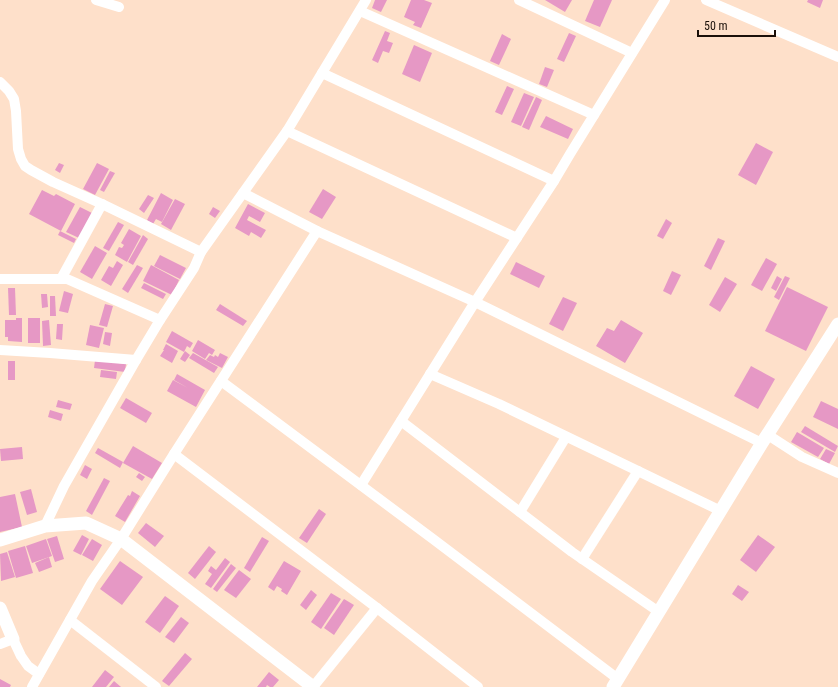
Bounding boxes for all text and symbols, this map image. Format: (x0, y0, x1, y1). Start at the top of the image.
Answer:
scale bar (698, 12, 775, 38)
text: 50 m (704, 19, 728, 33)

